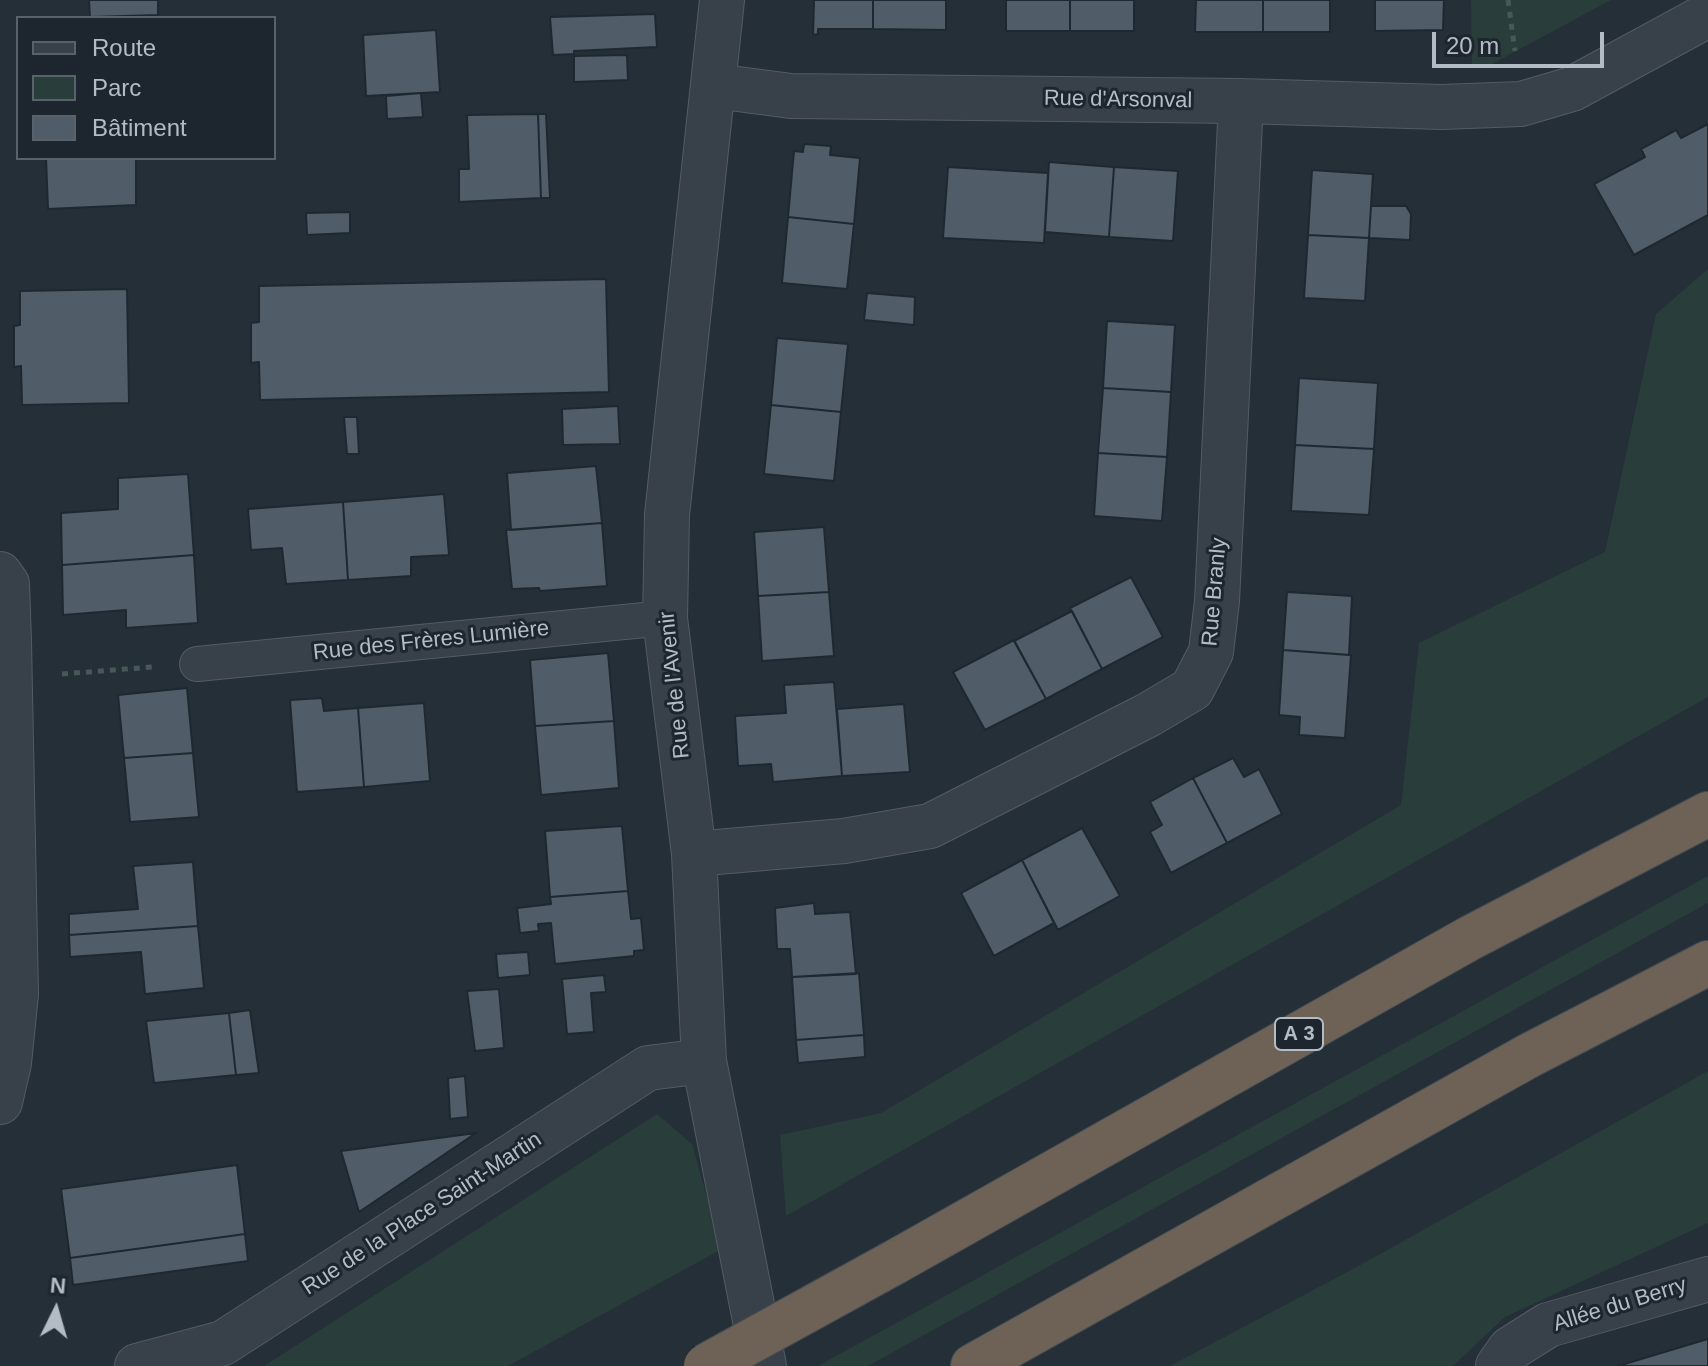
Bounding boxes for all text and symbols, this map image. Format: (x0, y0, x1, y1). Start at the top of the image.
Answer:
legend (16, 16, 276, 160)
scale bar (1436, 16, 1608, 66)
text: 20 m (1446, 32, 1499, 59)
text: Route (92, 34, 156, 61)
text: Parc (92, 74, 141, 101)
street label: Rue d'Arsonval (1044, 86, 1192, 114)
text: Bâtiment (92, 114, 187, 141)
street label: Rue Branly (1197, 537, 1233, 647)
street label: Rue de l'Avenir (654, 610, 696, 760)
street label: Rue des Frères Lumière (312, 615, 550, 667)
road number: A 3 (1275, 1018, 1323, 1050)
street label: Rue de la Place Saint-Martin (297, 1127, 547, 1301)
north arrow (16, 1270, 96, 1350)
text: N (49, 1272, 67, 1299)
street label: Allée du Berry (1550, 1272, 1690, 1338)

